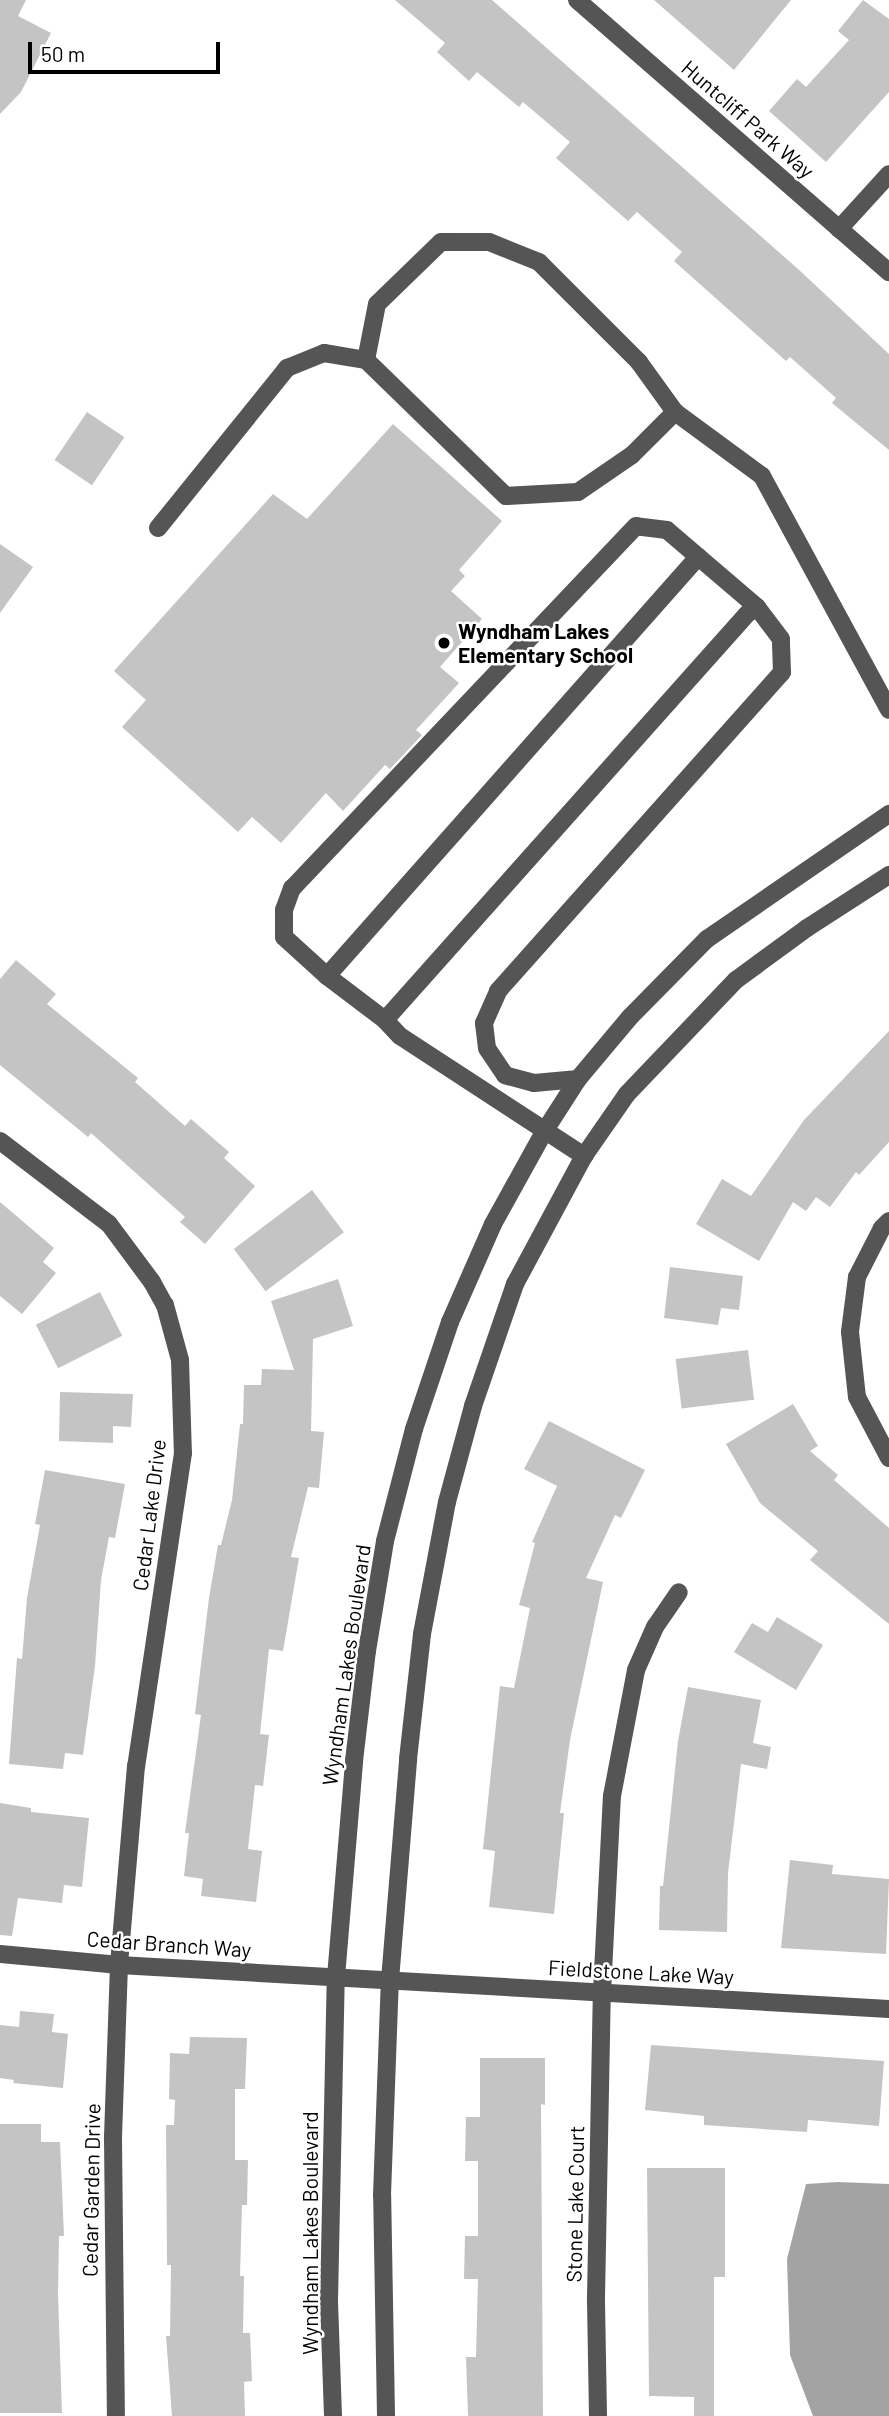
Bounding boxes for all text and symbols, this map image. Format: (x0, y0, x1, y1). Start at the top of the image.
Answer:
scale bar (32, 28, 224, 72)
text: 50 m (41, 41, 85, 66)
street label: Huntcliff Park Way (677, 55, 819, 183)
place label: Wyndham Lakes Elementary School (458, 618, 633, 668)
marker: Wyndham Lakes Elementary School (436, 635, 452, 651)
street label: Cedar Lake Drive (127, 1438, 171, 1592)
street label: Wyndham Lakes Boulevard (317, 1543, 375, 1787)
street label: Cedar Branch Way (86, 1926, 252, 1962)
street label: Fieldstone Lake Way (547, 1955, 735, 1989)
street label: Cedar Garden Drive (77, 2103, 105, 2277)
street label: Wyndham Lakes Boulevard (297, 2111, 323, 2355)
street label: Stone Lake Court (561, 2125, 589, 2283)

